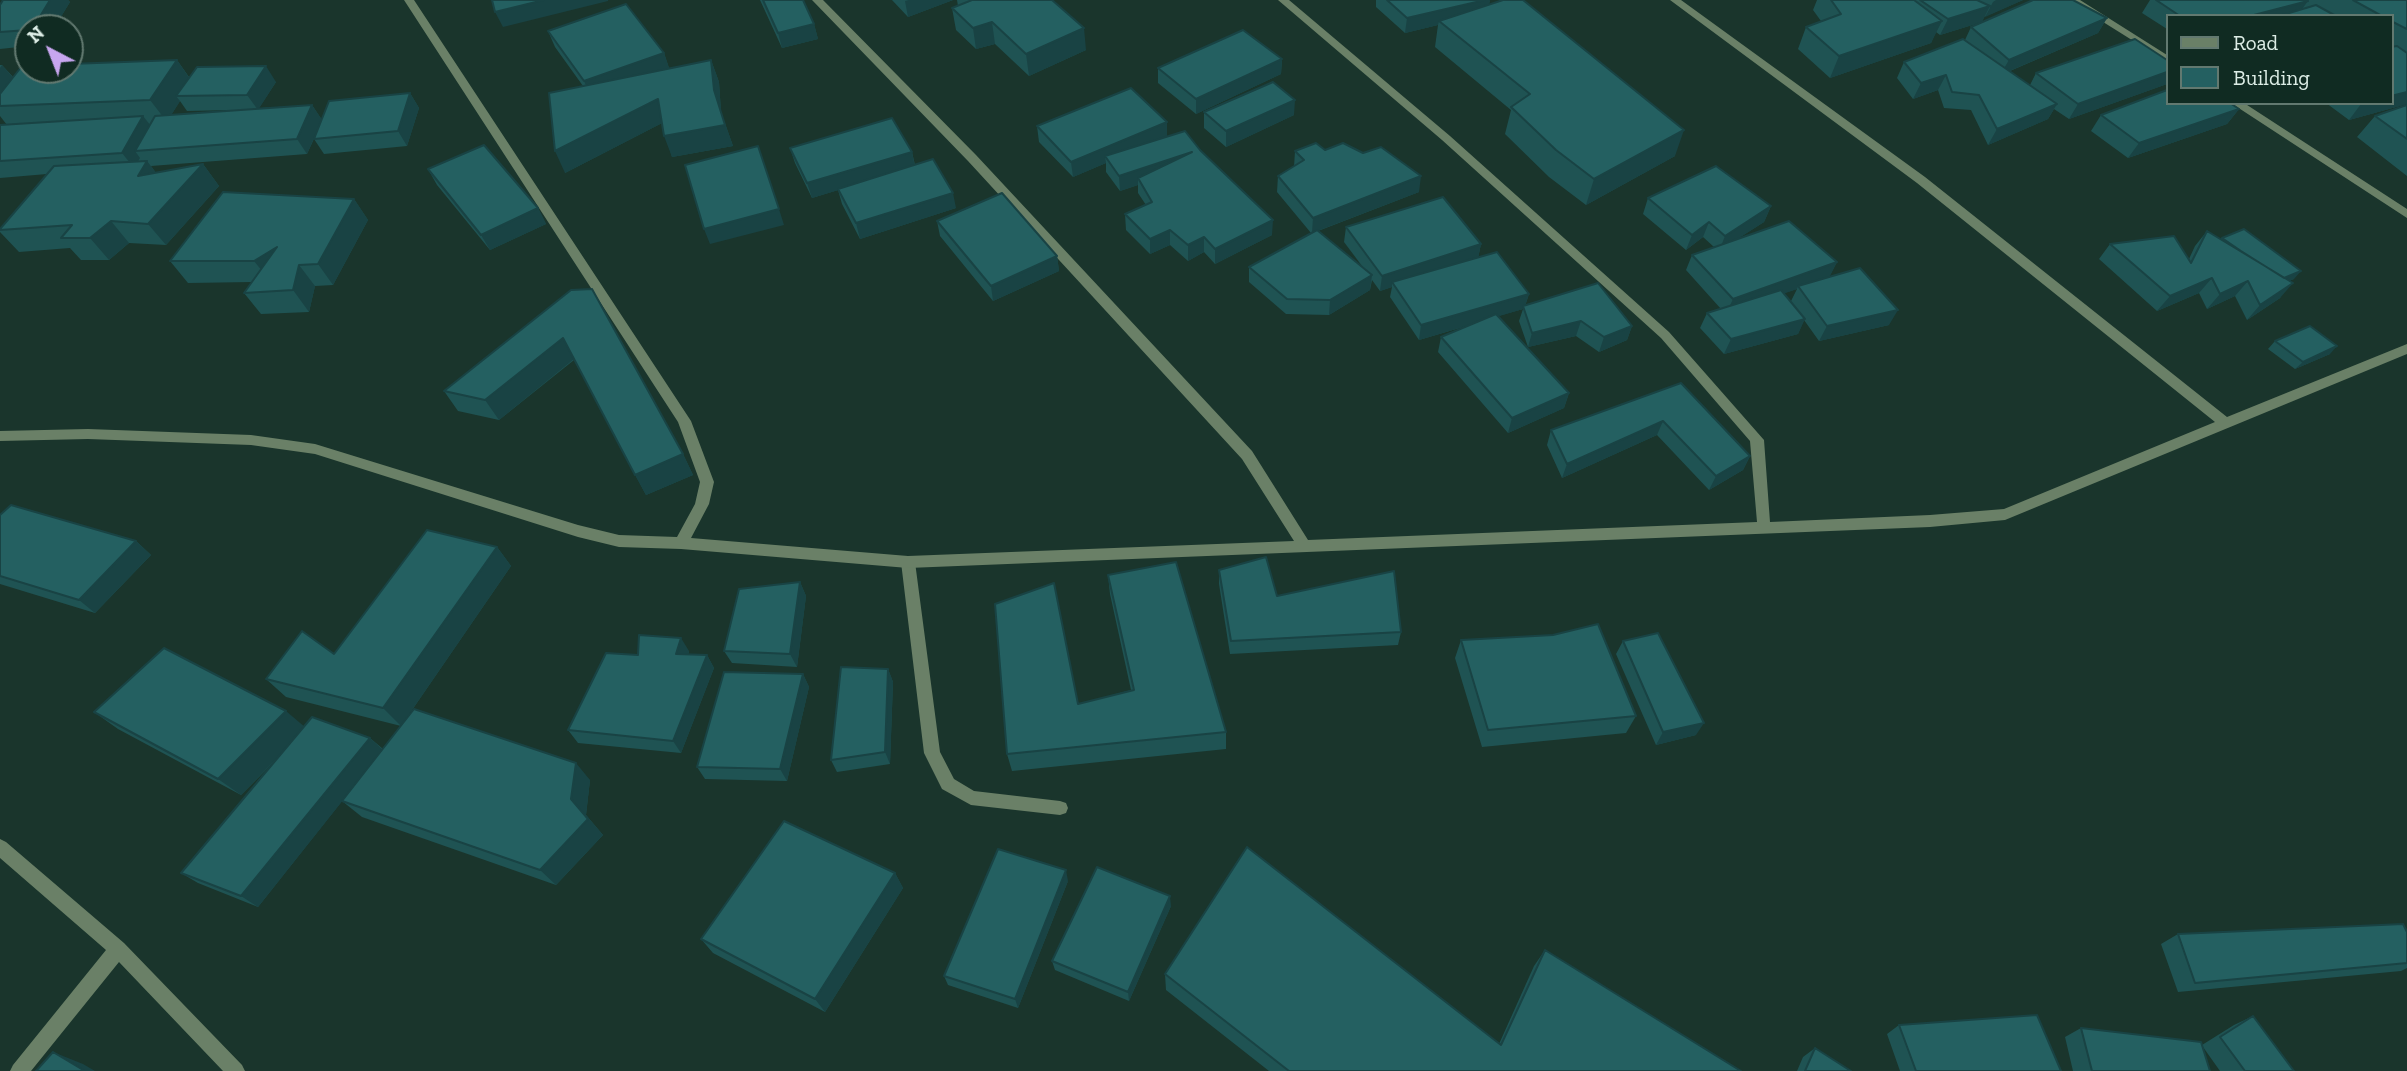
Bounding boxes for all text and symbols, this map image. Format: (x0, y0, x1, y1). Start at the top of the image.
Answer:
north arrow (14, 14, 84, 84)
legend (2166, 14, 2393, 105)
text: N (23, 21, 49, 48)
text: Road (2233, 30, 2278, 55)
text: Building (2233, 65, 2310, 90)

